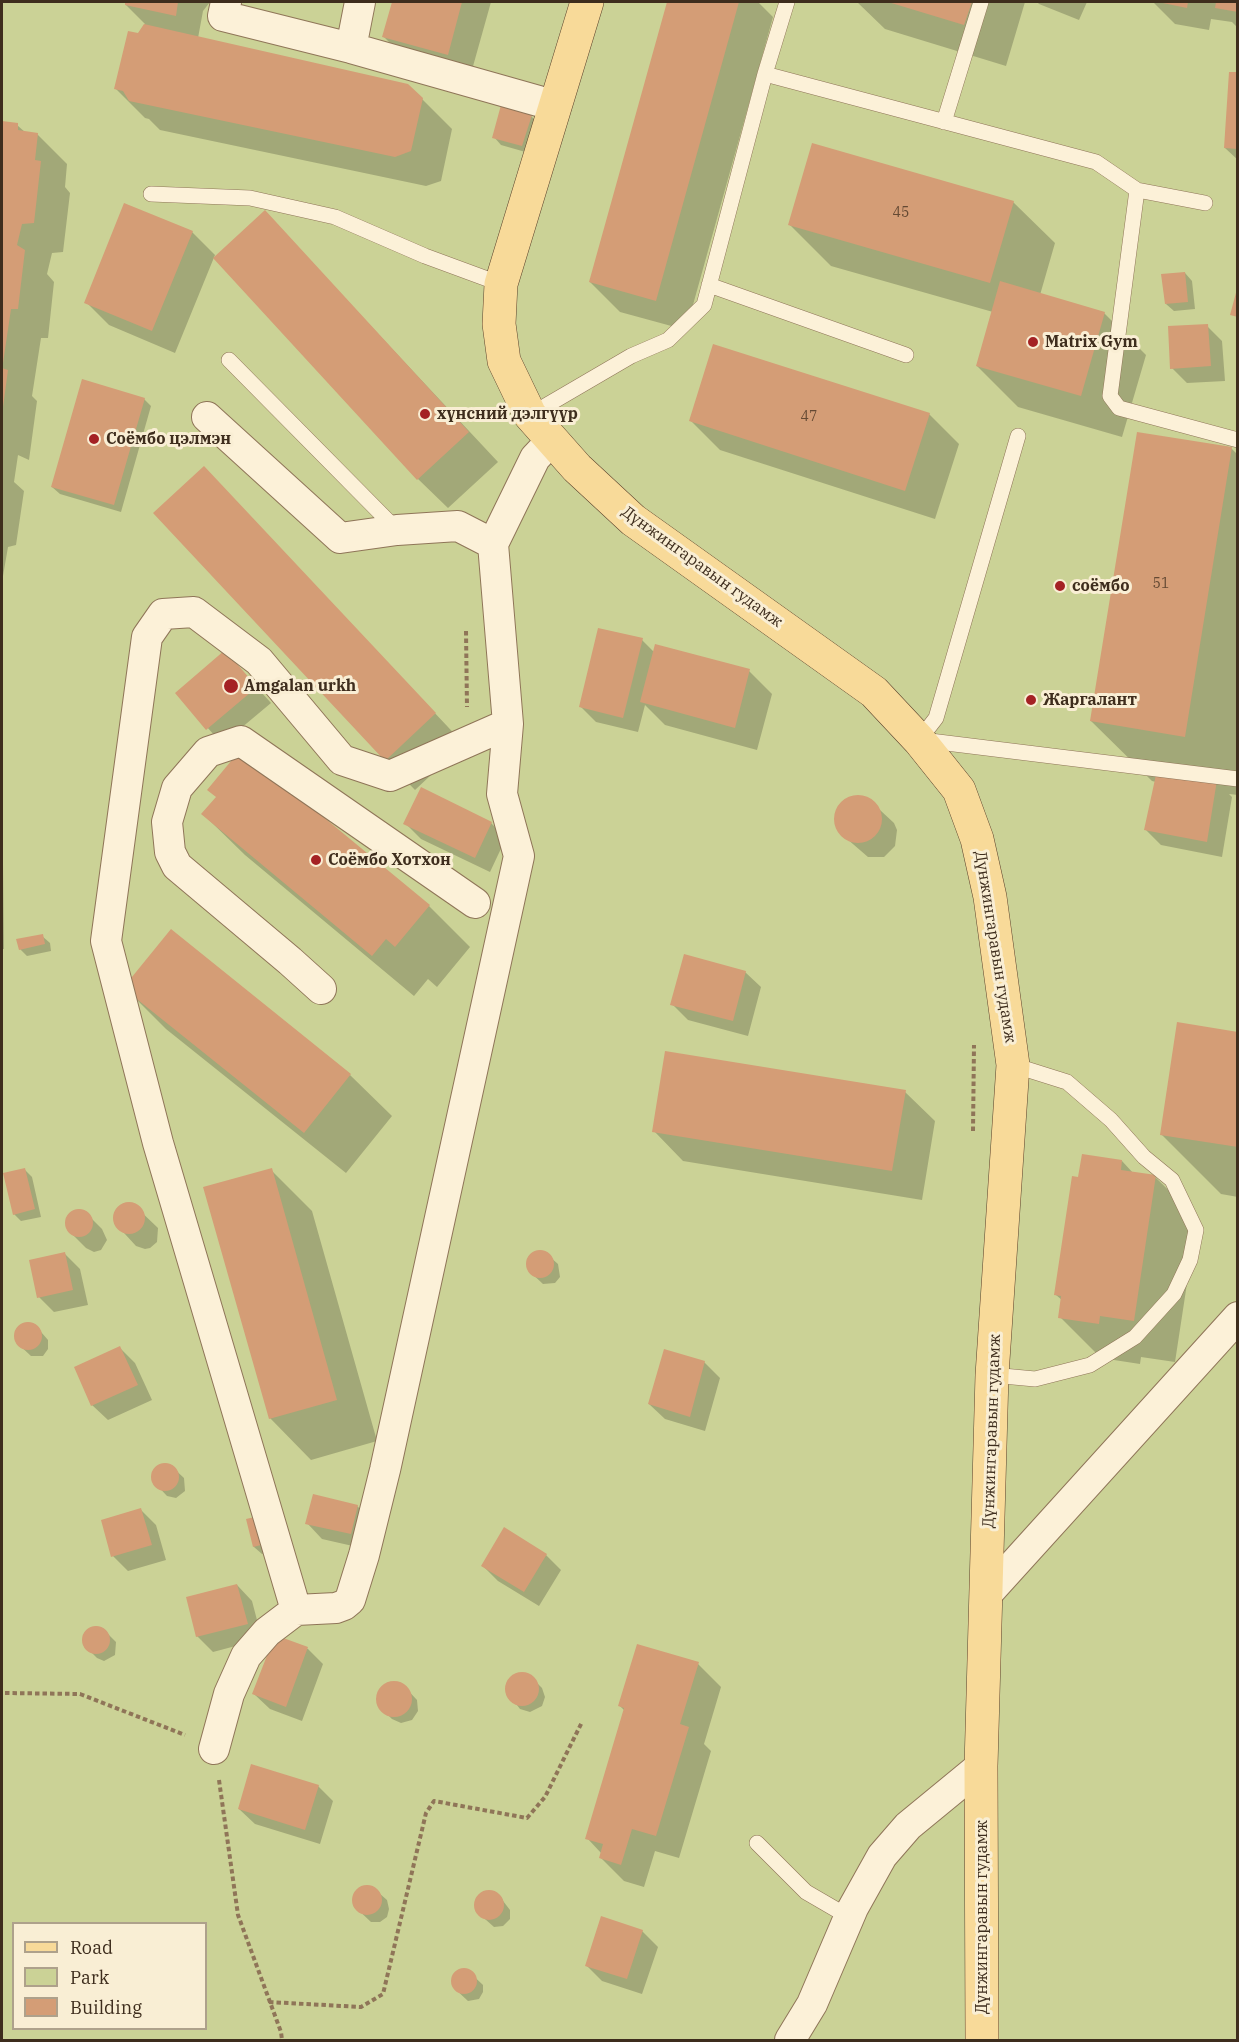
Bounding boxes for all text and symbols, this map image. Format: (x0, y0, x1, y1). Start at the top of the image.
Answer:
house number: 45 (893, 205, 909, 221)
place label: Matrix Gym (1045, 332, 1138, 352)
marker: Matrix Gym (1026, 335, 1040, 349)
place label: хүнсний дэлгүүр (437, 404, 578, 424)
marker: хүнсний дэлгүүр (418, 407, 432, 421)
house number: 47 (801, 409, 817, 425)
place label: Соёмбо цэлмэн (106, 429, 231, 449)
marker: Соёмбо цэлмэн (87, 432, 101, 446)
street label: Дүнжингаравын гудамж (618, 502, 786, 632)
place label: соёмбо (1072, 576, 1130, 596)
house number: 51 (1153, 576, 1169, 592)
marker: соёмбо (1053, 579, 1067, 593)
place label: Amgalan urkh (244, 676, 356, 696)
marker: Amgalan urkh (222, 677, 240, 695)
place label: Жаргалант (1043, 690, 1137, 710)
marker: Жаргалант (1024, 693, 1038, 707)
place label: Соёмбо Хотхон (328, 850, 451, 870)
street label: Дүнжингаравын гудамж (970, 850, 1020, 1044)
marker: Соёмбо Хотхон (309, 853, 323, 867)
street label: Дүнжингаравын гудамж (979, 1334, 1005, 1528)
street label: Дүнжингаравын гудамж (972, 1820, 992, 2014)
legend (12, 1922, 207, 2030)
text: Road (70, 1936, 113, 1959)
text: Park (70, 1966, 109, 1989)
text: Building (70, 1996, 142, 2019)

